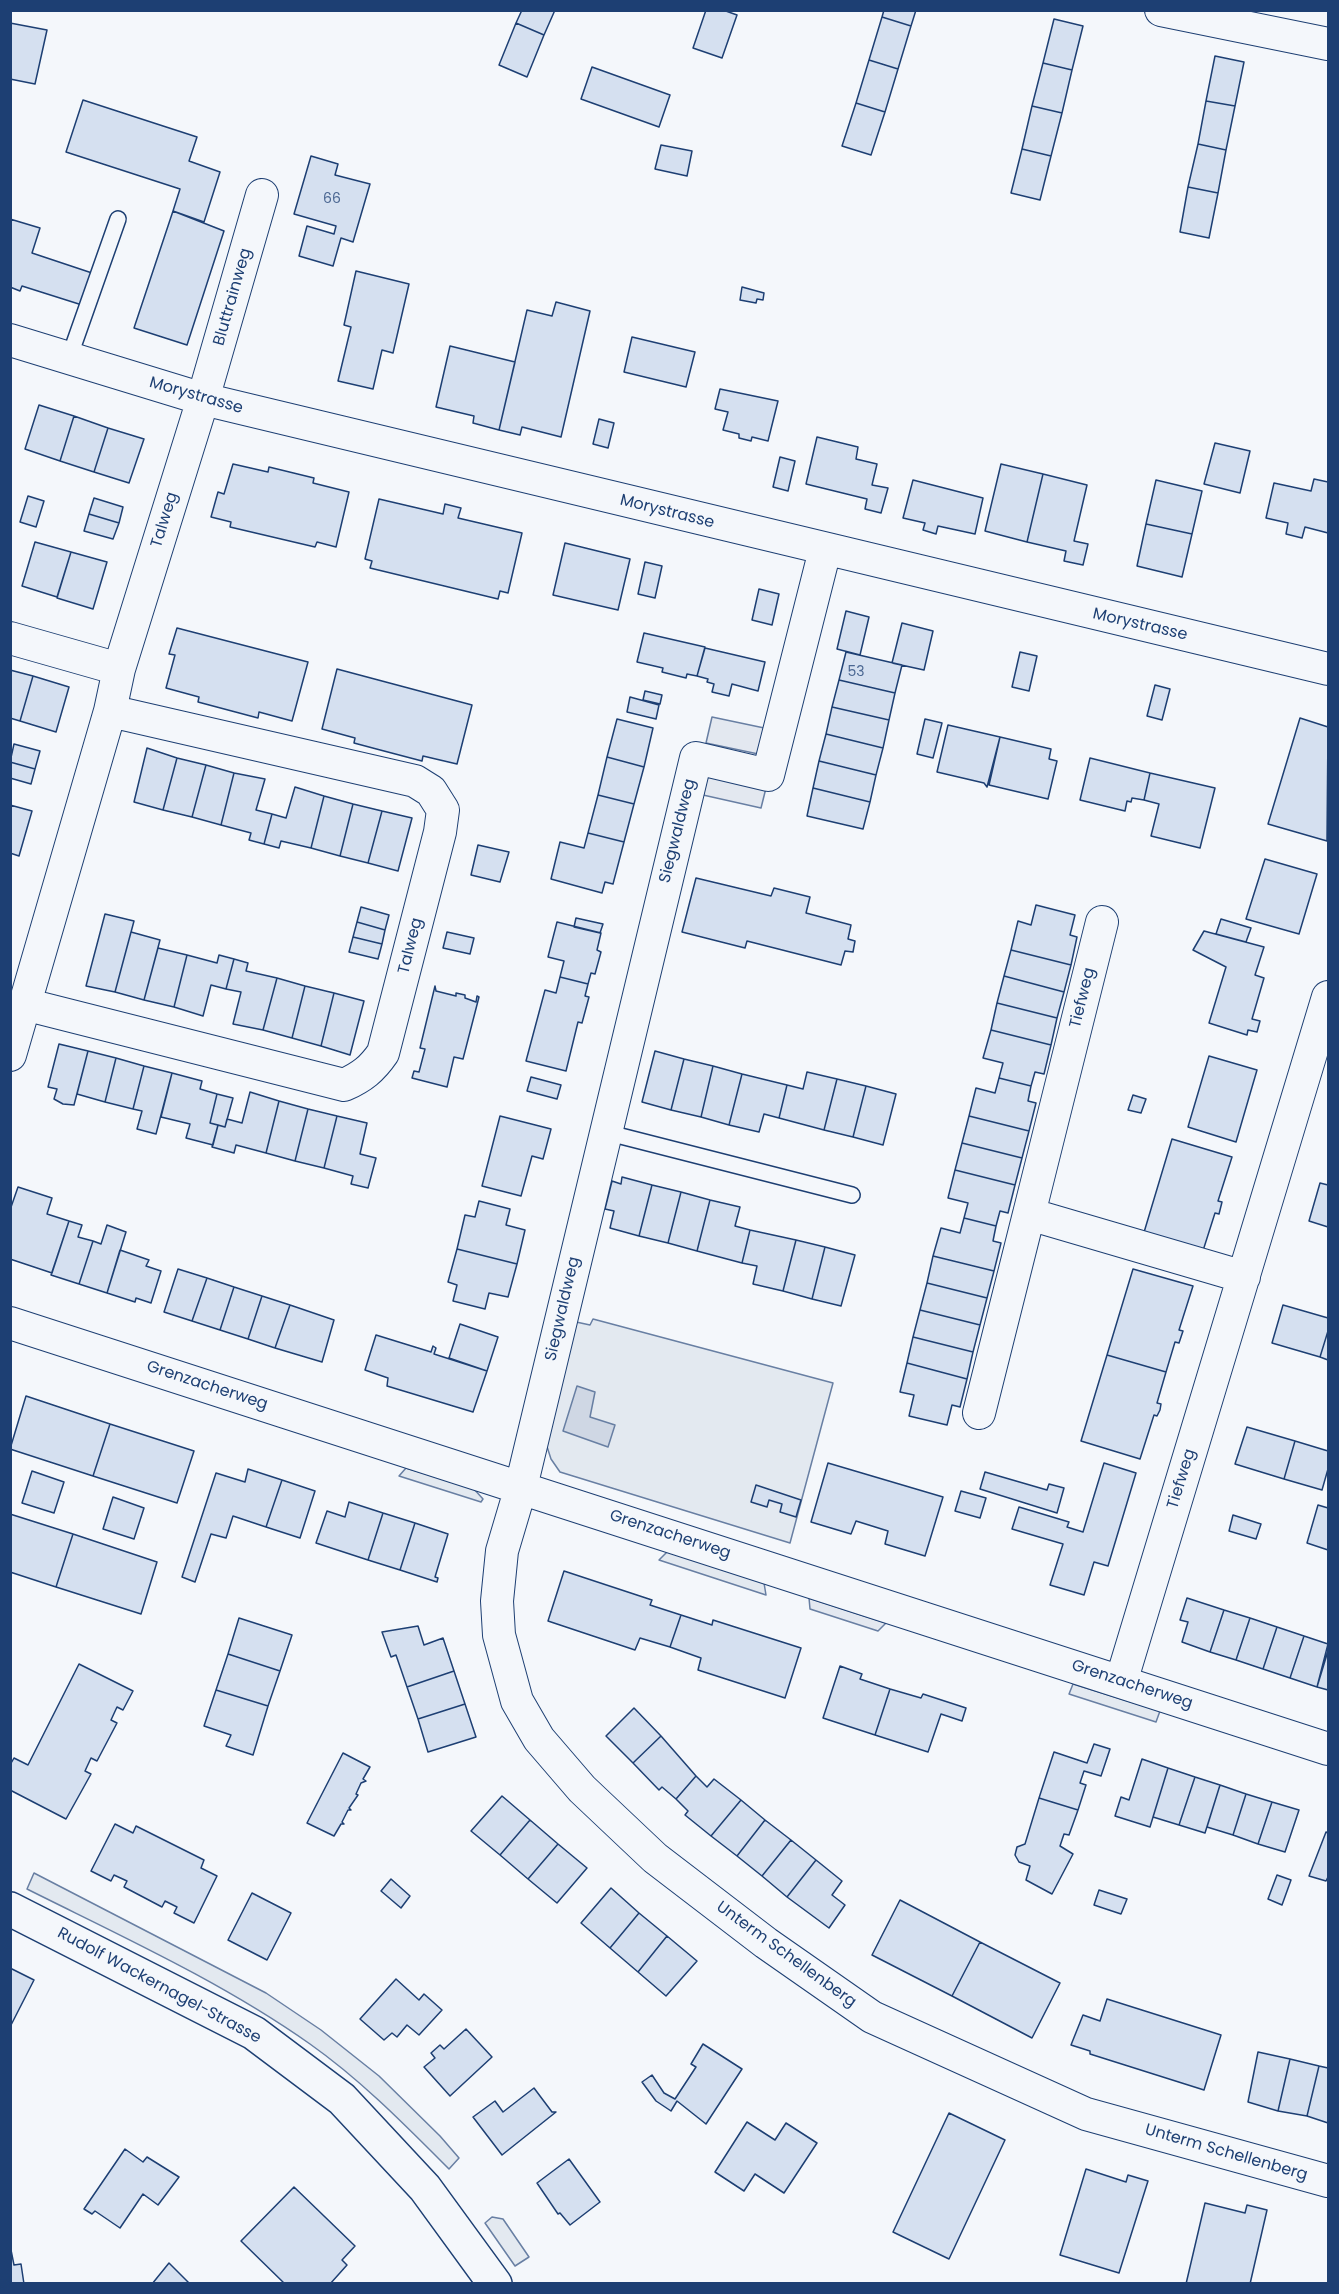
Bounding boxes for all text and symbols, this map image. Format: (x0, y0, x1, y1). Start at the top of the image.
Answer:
house number: 66 (323, 191, 341, 207)
street label: Bluttrainweg (210, 246, 256, 348)
street label: Morystrasse (147, 373, 245, 419)
street label: Talweg (147, 490, 183, 550)
street label: Morystrasse (618, 491, 716, 533)
street label: Morystrasse (1091, 605, 1189, 645)
house number: 53 (847, 664, 865, 680)
street label: Siegwaldweg (656, 777, 700, 885)
street label: Talweg (395, 916, 427, 976)
street label: Tiefweg (1066, 966, 1100, 1030)
street label: Siegwaldweg (542, 1255, 584, 1363)
street label: Grenzacherweg (144, 1357, 270, 1415)
street label: Tiefweg (1164, 1447, 1200, 1511)
street label: Grenzacherweg (607, 1506, 733, 1564)
street label: Grenzacherweg (1069, 1656, 1195, 1714)
street label: Unterm Schellenberg (712, 1898, 860, 2012)
street label: Rudolf Wackernagel-Strasse (54, 1924, 264, 2048)
street label: Unterm Schellenberg (1142, 2121, 1310, 2185)

